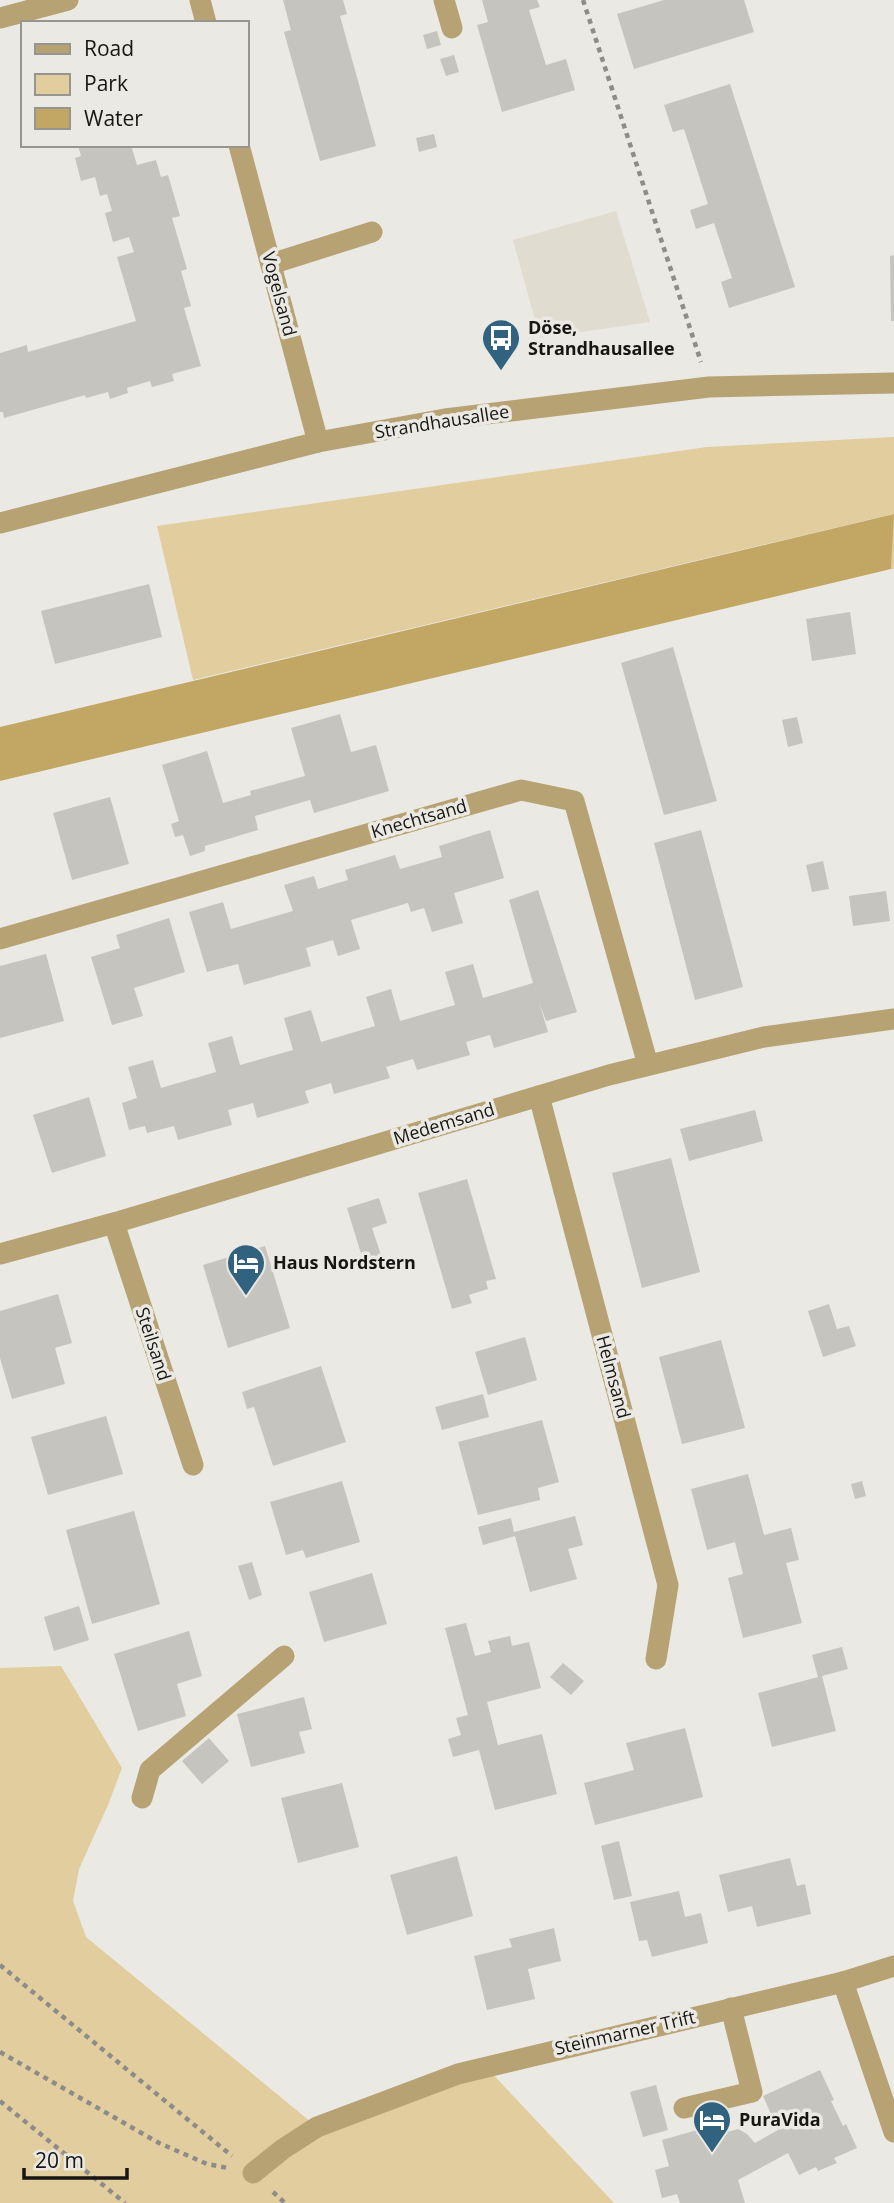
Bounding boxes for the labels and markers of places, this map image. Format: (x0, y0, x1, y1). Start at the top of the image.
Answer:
place label: Döse, Strandhausallee (528, 315, 675, 360)
bus stop icon: Döse, Strandhausallee (480, 317, 522, 372)
hotel icon: Haus Nordstern (225, 1242, 267, 1297)
place label: Haus Nordstern (273, 1250, 416, 1274)
hotel icon: PuraVida (691, 2099, 733, 2154)
place label: PuraVida (739, 2107, 821, 2131)

